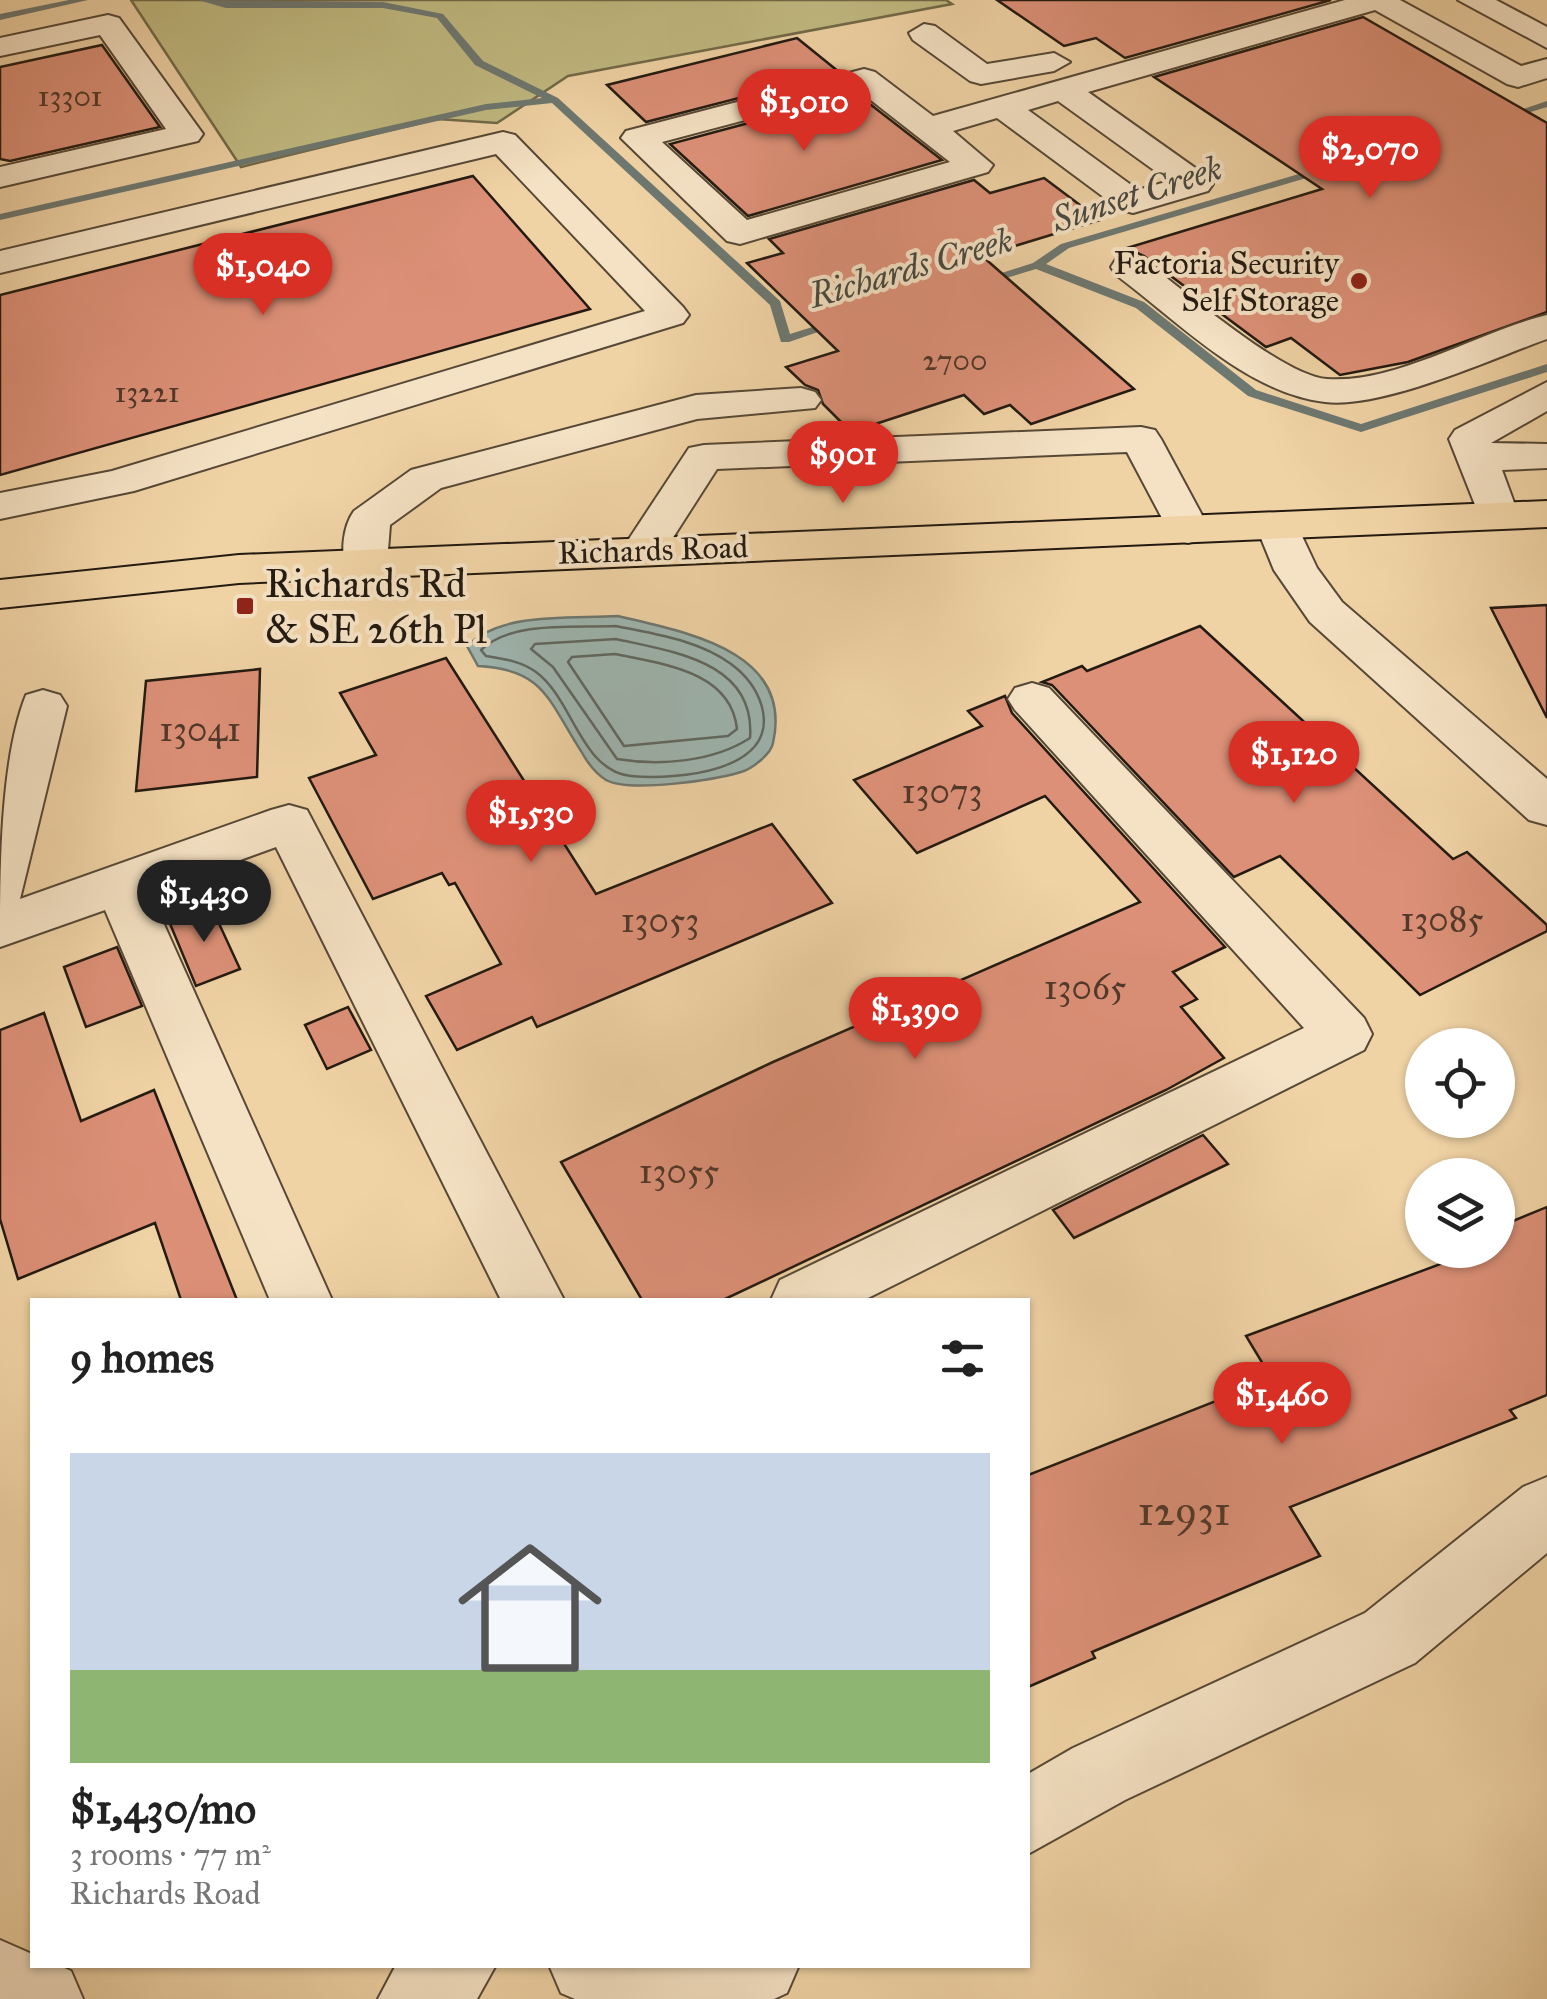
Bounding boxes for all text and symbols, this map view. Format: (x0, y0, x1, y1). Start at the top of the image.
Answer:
pin: $1,010 (723, 69, 885, 154)
house number: 13301 (38, 78, 102, 114)
text: $1,010 (759, 82, 849, 121)
pin: $2,070 (1289, 116, 1451, 201)
text: $2,070 (1321, 129, 1419, 168)
water label: Sunset Creek (1046, 146, 1228, 242)
water label: Richards Creek (802, 218, 1018, 318)
pin: $1,040 (182, 233, 344, 318)
place label: Factoria Security Self Storage (1114, 244, 1340, 320)
text: $1,040 (215, 246, 311, 285)
marker: Factoria Security Self Storage (1348, 270, 1370, 292)
house number: 2700 (923, 342, 987, 378)
house number: 13221 (114, 374, 180, 410)
pin: $901 (784, 421, 902, 506)
text: $901 (809, 434, 877, 473)
street label: Richards Road (557, 527, 749, 573)
place label: Richards Rd & SE 26th Pl (265, 559, 487, 654)
marker: Richards Rd & SE 26th Pl (234, 595, 256, 617)
house number: 13041 (159, 708, 241, 751)
pin: $1,120 (1213, 721, 1375, 806)
text: $1,120 (1250, 734, 1338, 773)
house number: 13073 (902, 770, 982, 813)
pin: $1,530 (450, 780, 612, 865)
text: $1,530 (488, 793, 574, 832)
pin: $1,430 (123, 860, 285, 945)
text: $1,430 (159, 873, 249, 912)
house number: 13085 (1400, 898, 1484, 941)
house number: 13053 (621, 899, 699, 942)
house number: 13065 (1044, 966, 1126, 1009)
pin: $1,390 (834, 977, 996, 1062)
text: $1,390 (871, 990, 959, 1029)
map controls (1405, 1028, 1515, 1268)
button: locate (1405, 1028, 1515, 1138)
house number: 13055 (639, 1150, 719, 1193)
button: layers (1405, 1158, 1515, 1268)
icon: filters (935, 1331, 990, 1386)
text: 9 homes (70, 1332, 214, 1384)
pin: $1,460 (1201, 1362, 1363, 1447)
text: $1,460 (1235, 1375, 1329, 1414)
house number: 12931 (1137, 1485, 1231, 1537)
icon: home (440, 1518, 620, 1698)
text: $1,430/mo (70, 1783, 256, 1835)
text: 3 rooms · 77 m² (70, 1835, 271, 1874)
text: Richards Road (70, 1874, 261, 1913)

